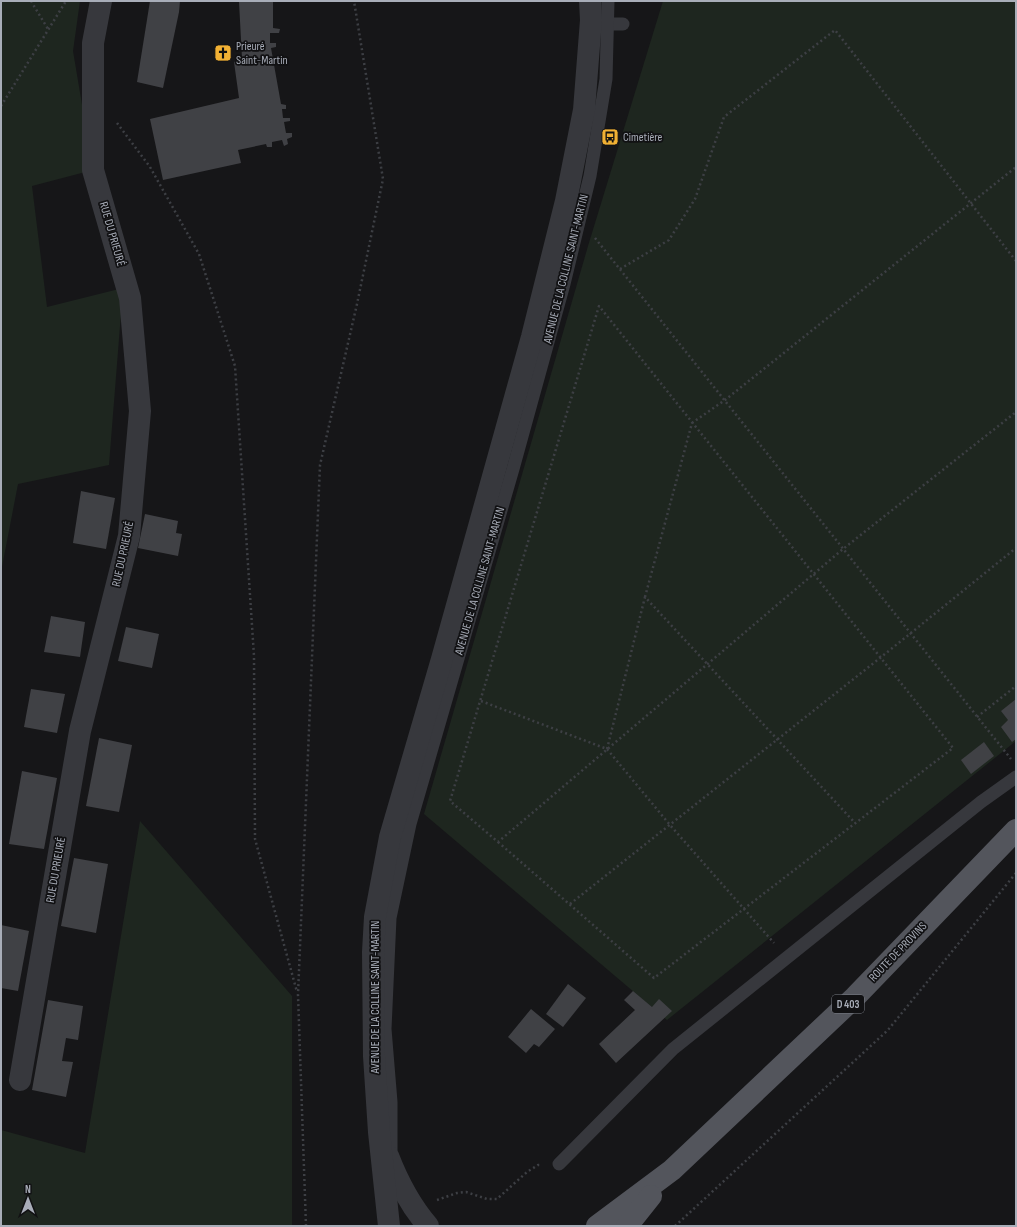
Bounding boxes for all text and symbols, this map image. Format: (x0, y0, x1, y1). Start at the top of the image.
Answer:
place label: Prieuré Saint-Martin (236, 39, 288, 68)
church icon: Prieuré Saint-Martin (213, 43, 233, 63)
bus stop icon: Cimetière (600, 127, 620, 147)
place label: Cimetière (623, 130, 663, 145)
street label: AVENUE DE LA COLLINE SAINT-MARTIN (540, 193, 592, 346)
street label: RUE DU PRIEURÉ (96, 200, 128, 268)
street label: AVENUE DE LA COLLINE SAINT-MARTIN (451, 505, 508, 658)
street label: RUE DU PRIEURÉ (109, 520, 137, 588)
street label: RUE DU PRIEURÉ (43, 836, 69, 904)
street label: ROUTE DE PROVINS (866, 919, 930, 985)
street label: AVENUE DE LA COLLINE SAINT-MARTIN (368, 921, 383, 1074)
road number: D 403 (832, 995, 864, 1013)
north arrow (8, 1179, 48, 1219)
text: N (25, 1183, 31, 1196)

